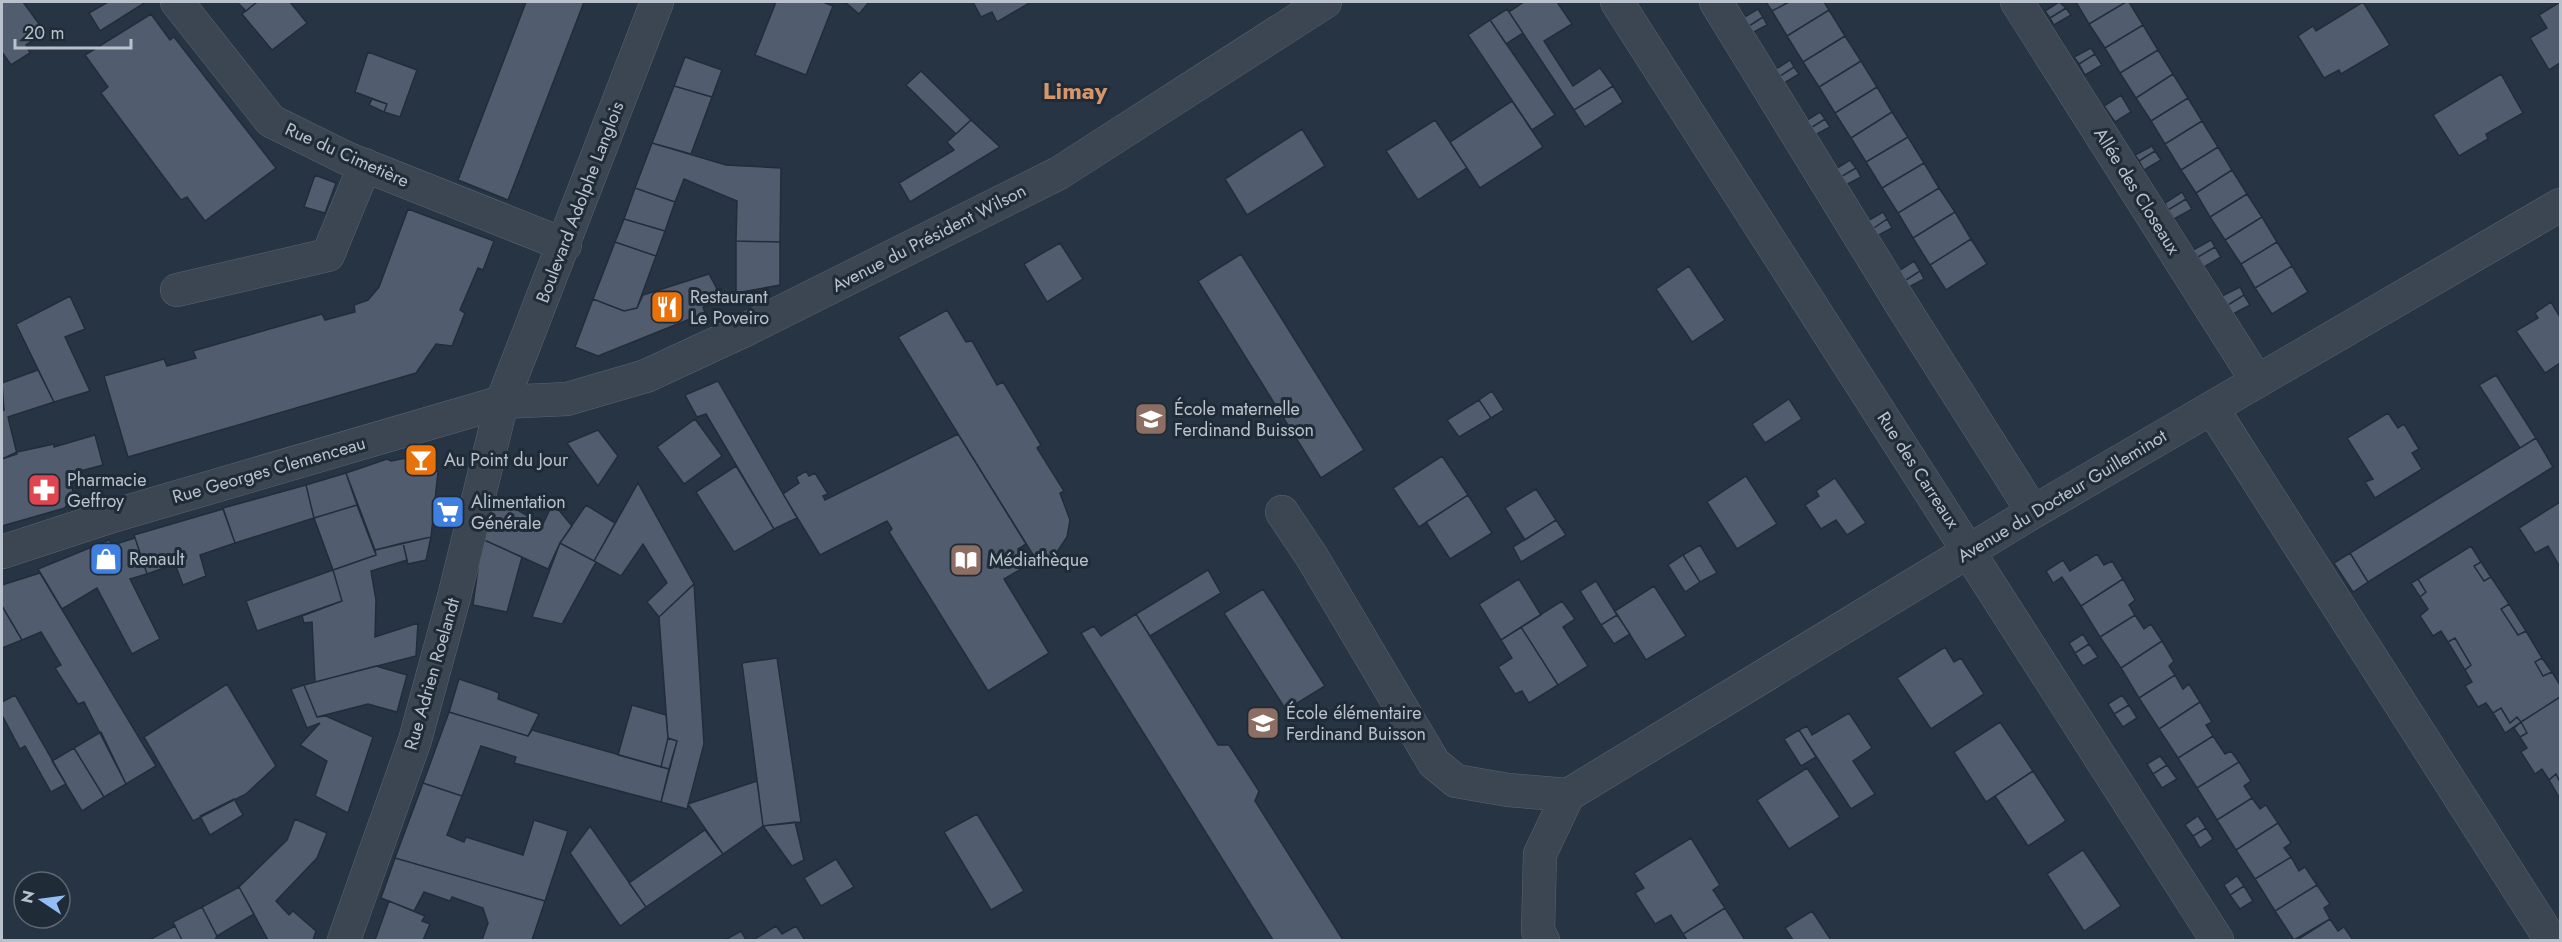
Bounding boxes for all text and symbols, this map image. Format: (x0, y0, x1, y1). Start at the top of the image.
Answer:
scale bar (15, 12, 130, 50)
text: 20 m (24, 20, 64, 46)
district label: Limay (1043, 73, 1108, 108)
street label: Boulevard Adolphe Langlois (530, 98, 630, 306)
street label: Rue du Cimetière (281, 116, 413, 194)
street label: Allée des Closeaux (2088, 123, 2187, 260)
street label: Avenue du Président Wilson (827, 178, 1031, 298)
place label: Restaurant Le Poveiro (690, 284, 769, 331)
restaurant icon: Restaurant Le Poveiro (649, 289, 685, 325)
place label: École maternelle Ferdinand Buisson (1174, 396, 1314, 443)
school or university icon: École maternelle Ferdinand Buisson (1133, 401, 1169, 437)
street label: Rue des Carreaux (1871, 407, 1966, 534)
street label: Avenue du Docteur Guilleminot (1953, 423, 2172, 569)
street label: Rue Georges Clemenceau (169, 430, 369, 510)
bar icon: Au Point du Jour (403, 442, 439, 478)
place label: Au Point du Jour (444, 447, 569, 473)
place label: Pharmacie Geffroy (67, 467, 146, 514)
pharmacy icon: Pharmacie Geffroy (26, 472, 62, 508)
place label: Alimentation Générale (471, 489, 566, 536)
supermarket icon: Alimentation Générale (430, 494, 466, 530)
shop icon: Renault (88, 541, 124, 577)
library icon: Médiathèque (948, 542, 984, 578)
place label: Renault (129, 546, 185, 572)
place label: Médiathèque (989, 547, 1088, 573)
street label: Rue Adrien Roelandt (398, 594, 466, 753)
place label: École élémentaire Ferdinand Buisson (1286, 700, 1426, 747)
school or university icon: École élémentaire Ferdinand Buisson (1245, 705, 1281, 741)
north arrow (12, 870, 72, 930)
text: N (15, 888, 41, 906)

